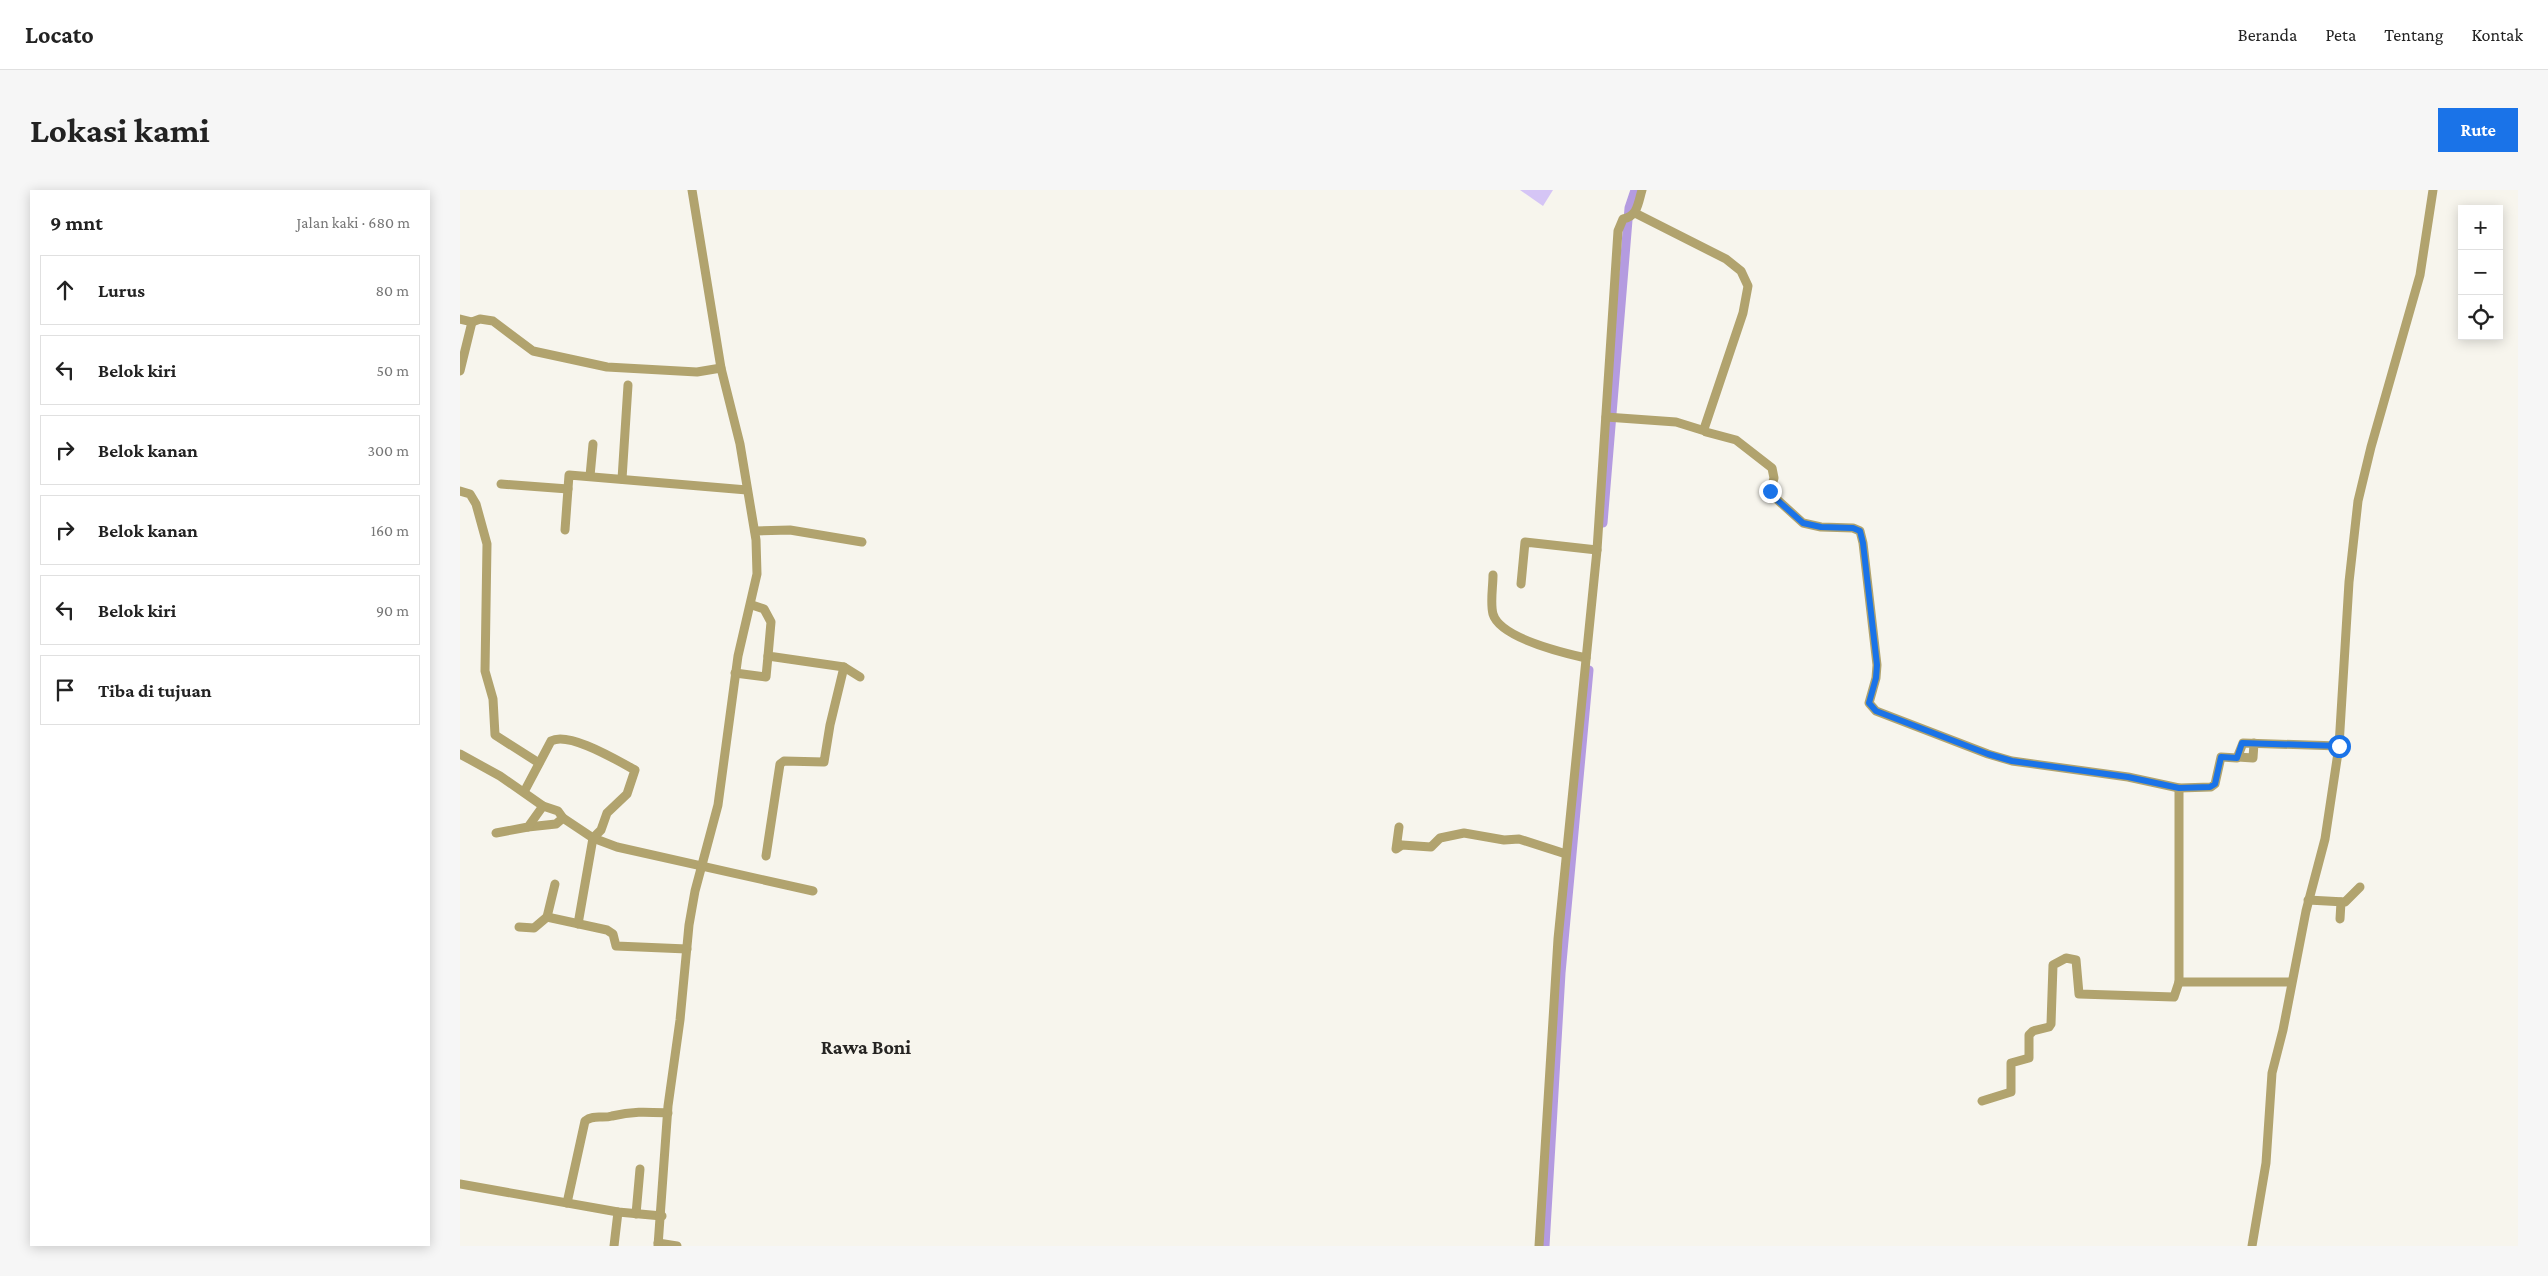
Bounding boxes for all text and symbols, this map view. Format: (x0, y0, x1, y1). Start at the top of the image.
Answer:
text: Locato (25, 21, 94, 48)
text: Beranda (2238, 25, 2297, 45)
text: Peta (2325, 25, 2356, 45)
text: Tentang (2384, 25, 2443, 45)
text: Kontak (2471, 25, 2523, 45)
button: Rute (2438, 108, 2518, 152)
text: Lokasi kami (30, 111, 210, 150)
map controls (2458, 205, 2503, 340)
button: + (2458, 205, 2503, 250)
text: 9 mnt (50, 211, 103, 235)
text: Jalan kaki · 680 m (296, 214, 410, 231)
button: − (2458, 250, 2503, 295)
icon: ahead (51, 276, 79, 304)
text: Lurus (98, 280, 145, 301)
text: 80 m (375, 282, 409, 299)
button: locate (2458, 295, 2503, 340)
icon: left (51, 356, 79, 384)
text: Belok kiri (98, 360, 176, 381)
text: 50 m (377, 362, 409, 379)
icon: right (51, 436, 79, 464)
text: Belok kanan (98, 440, 198, 461)
text: 300 m (367, 442, 409, 459)
route end (1759, 480, 1782, 503)
icon: right (51, 516, 79, 544)
text: Belok kanan (98, 520, 198, 541)
text: 160 m (371, 522, 409, 539)
icon: left (51, 596, 79, 624)
text: Belok kiri (98, 600, 176, 621)
text: 90 m (376, 602, 409, 619)
icon: arrive (51, 676, 79, 704)
text: Tiba di tujuan (98, 680, 212, 701)
route start (2328, 735, 2351, 758)
district label: Rawa Boni (821, 1036, 911, 1058)

